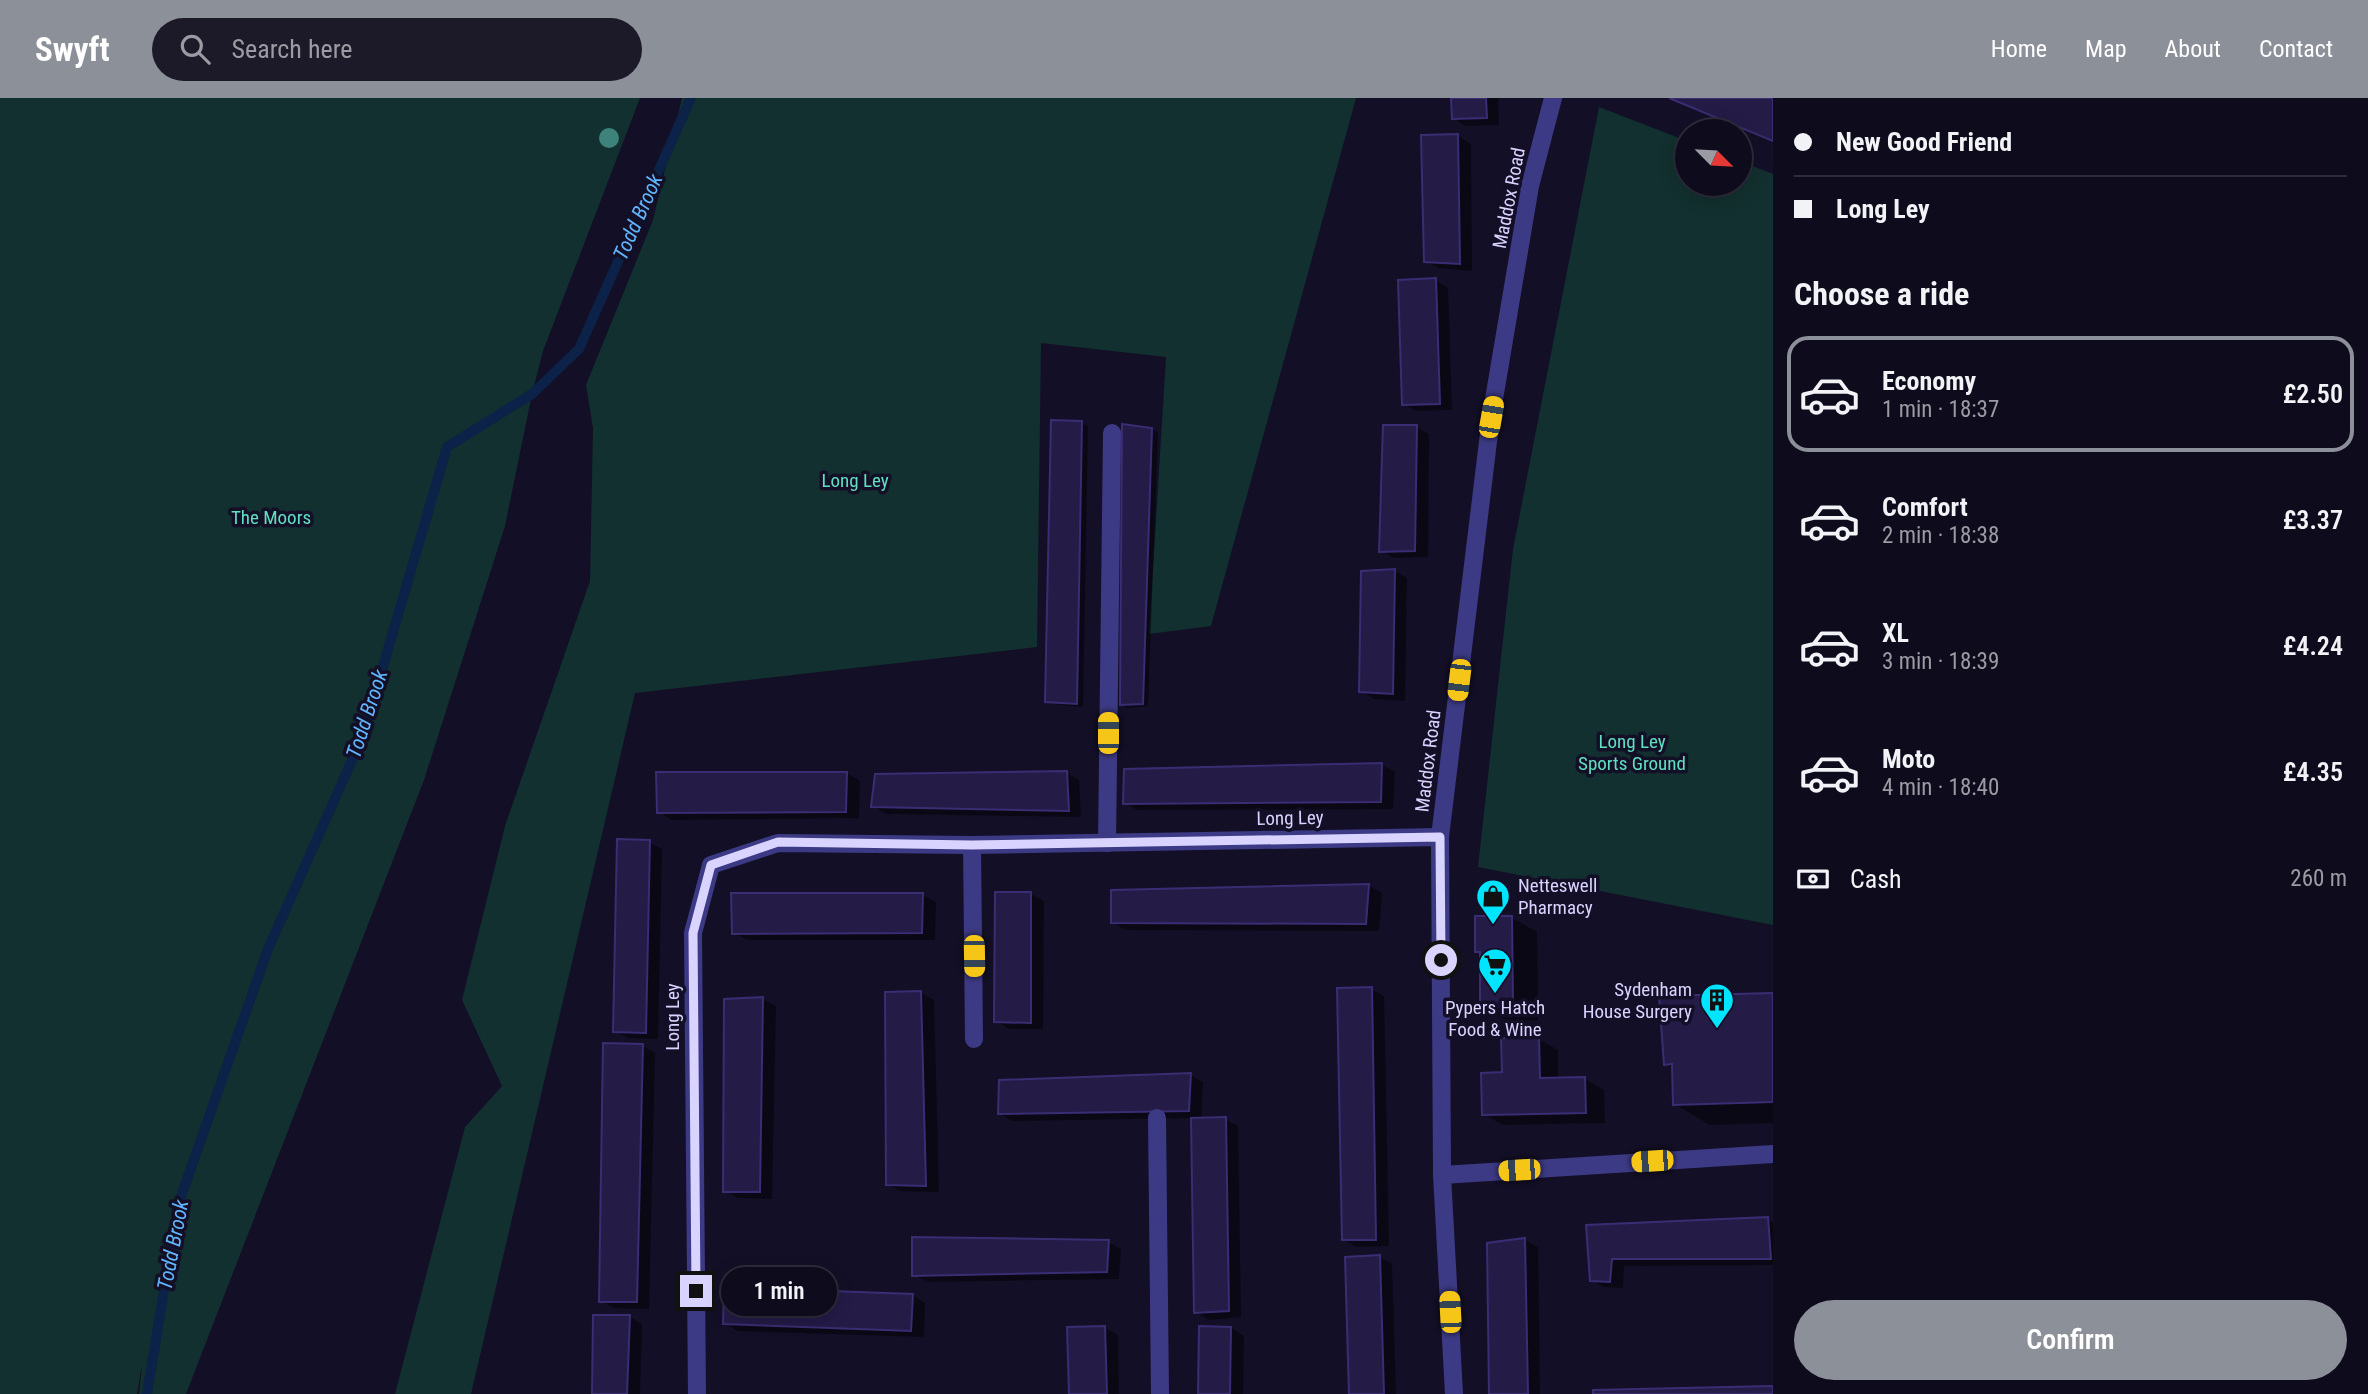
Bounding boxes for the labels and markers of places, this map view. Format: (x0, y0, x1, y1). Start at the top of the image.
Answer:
place label: Netteswell Pharmacy (1518, 874, 1597, 919)
shop icon: Netteswell Pharmacy (1474, 877, 1512, 926)
supermarket icon: Pypers Hatch Food & Wine (1476, 946, 1514, 995)
place label: Sydenham House Surgery (1583, 978, 1692, 1023)
building icon: Sydenham House Surgery (1698, 981, 1736, 1030)
place label: Pypers Hatch Food & Wine (1445, 996, 1545, 1041)

